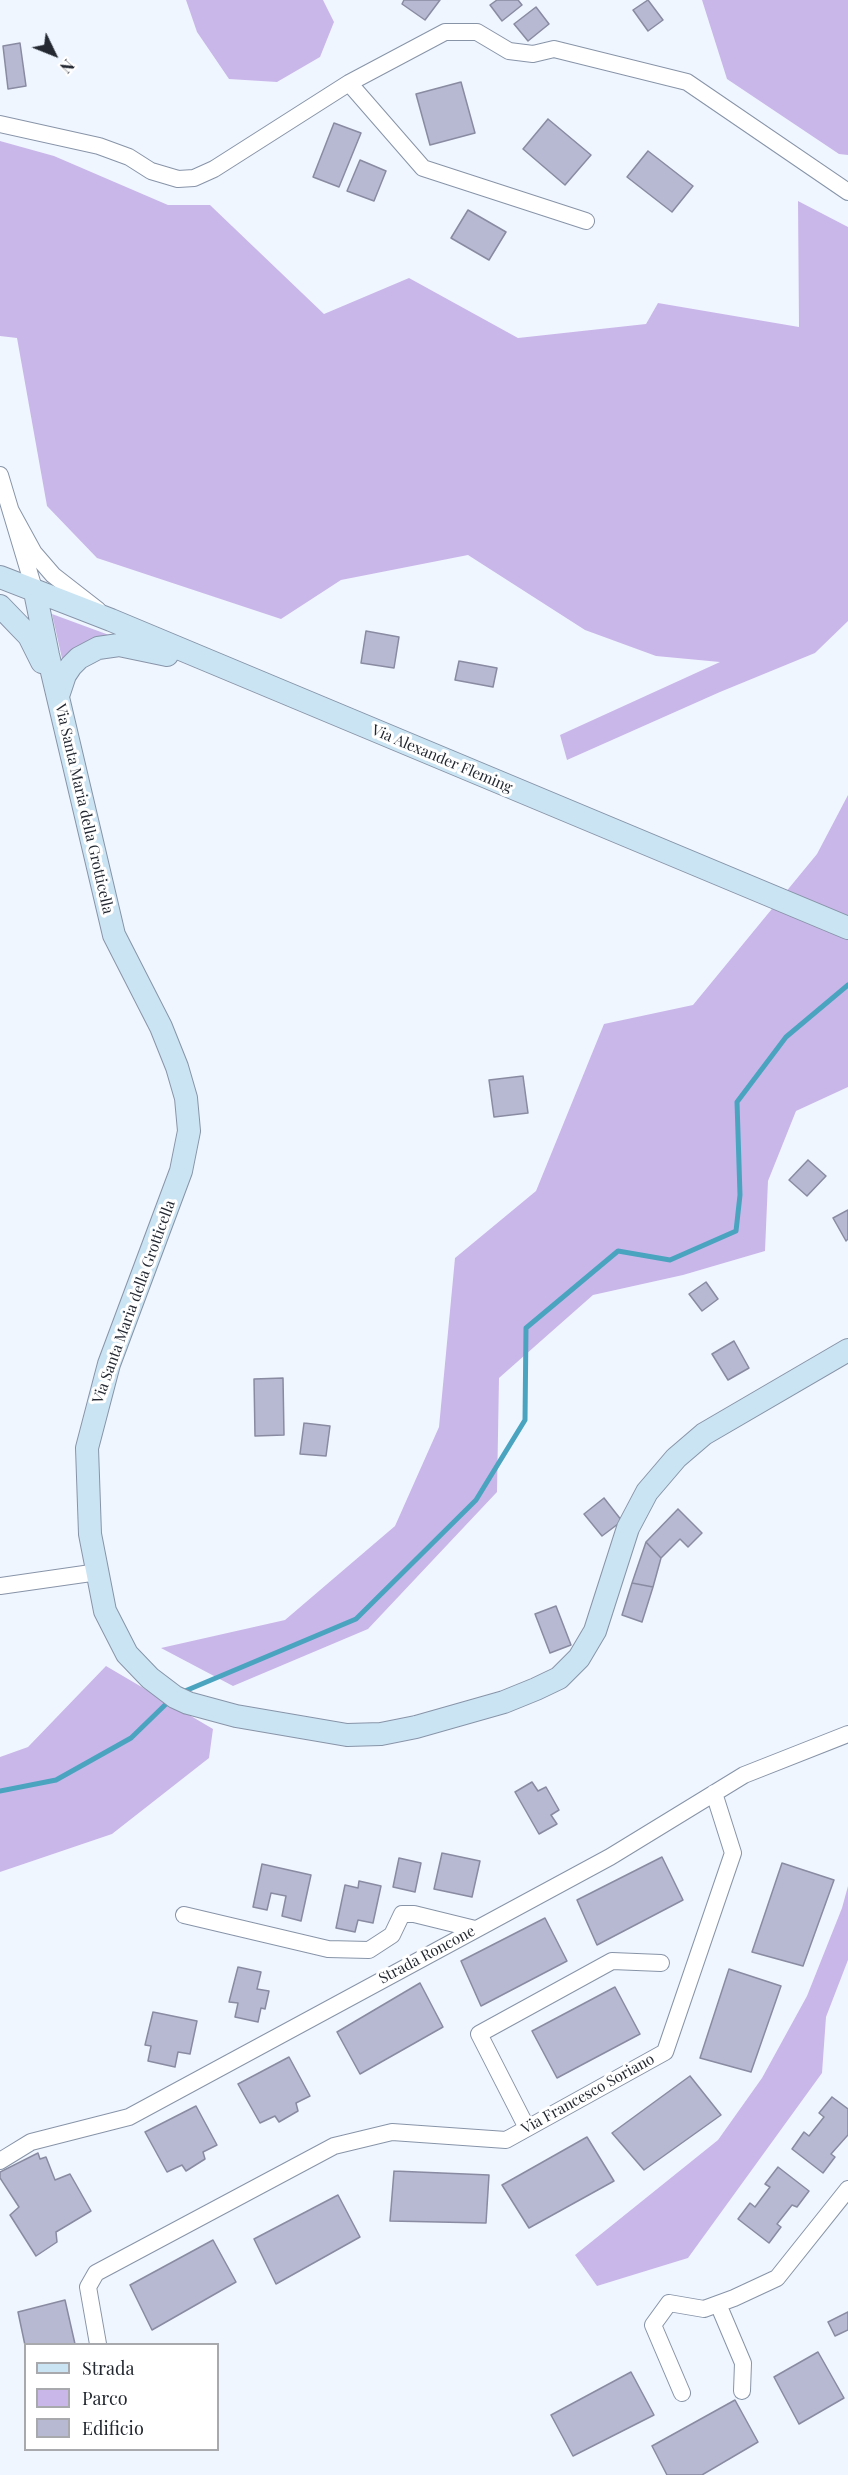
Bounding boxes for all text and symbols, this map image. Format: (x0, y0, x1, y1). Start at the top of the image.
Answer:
north arrow (24, 24, 84, 84)
text: N (56, 55, 79, 78)
street label: Via Santa Maria della Grotticella (51, 702, 117, 916)
street label: Via Alexander Fleming (369, 721, 515, 797)
street label: Via Santa Maria della Grotticella (89, 1198, 179, 1406)
street label: Strada Roncone (376, 1922, 478, 1988)
street label: Via Francesco Soriano (518, 2050, 658, 2138)
legend (24, 2343, 219, 2451)
text: Strada (82, 2356, 135, 2380)
text: Parco (82, 2386, 128, 2410)
text: Edificio (82, 2416, 144, 2440)

